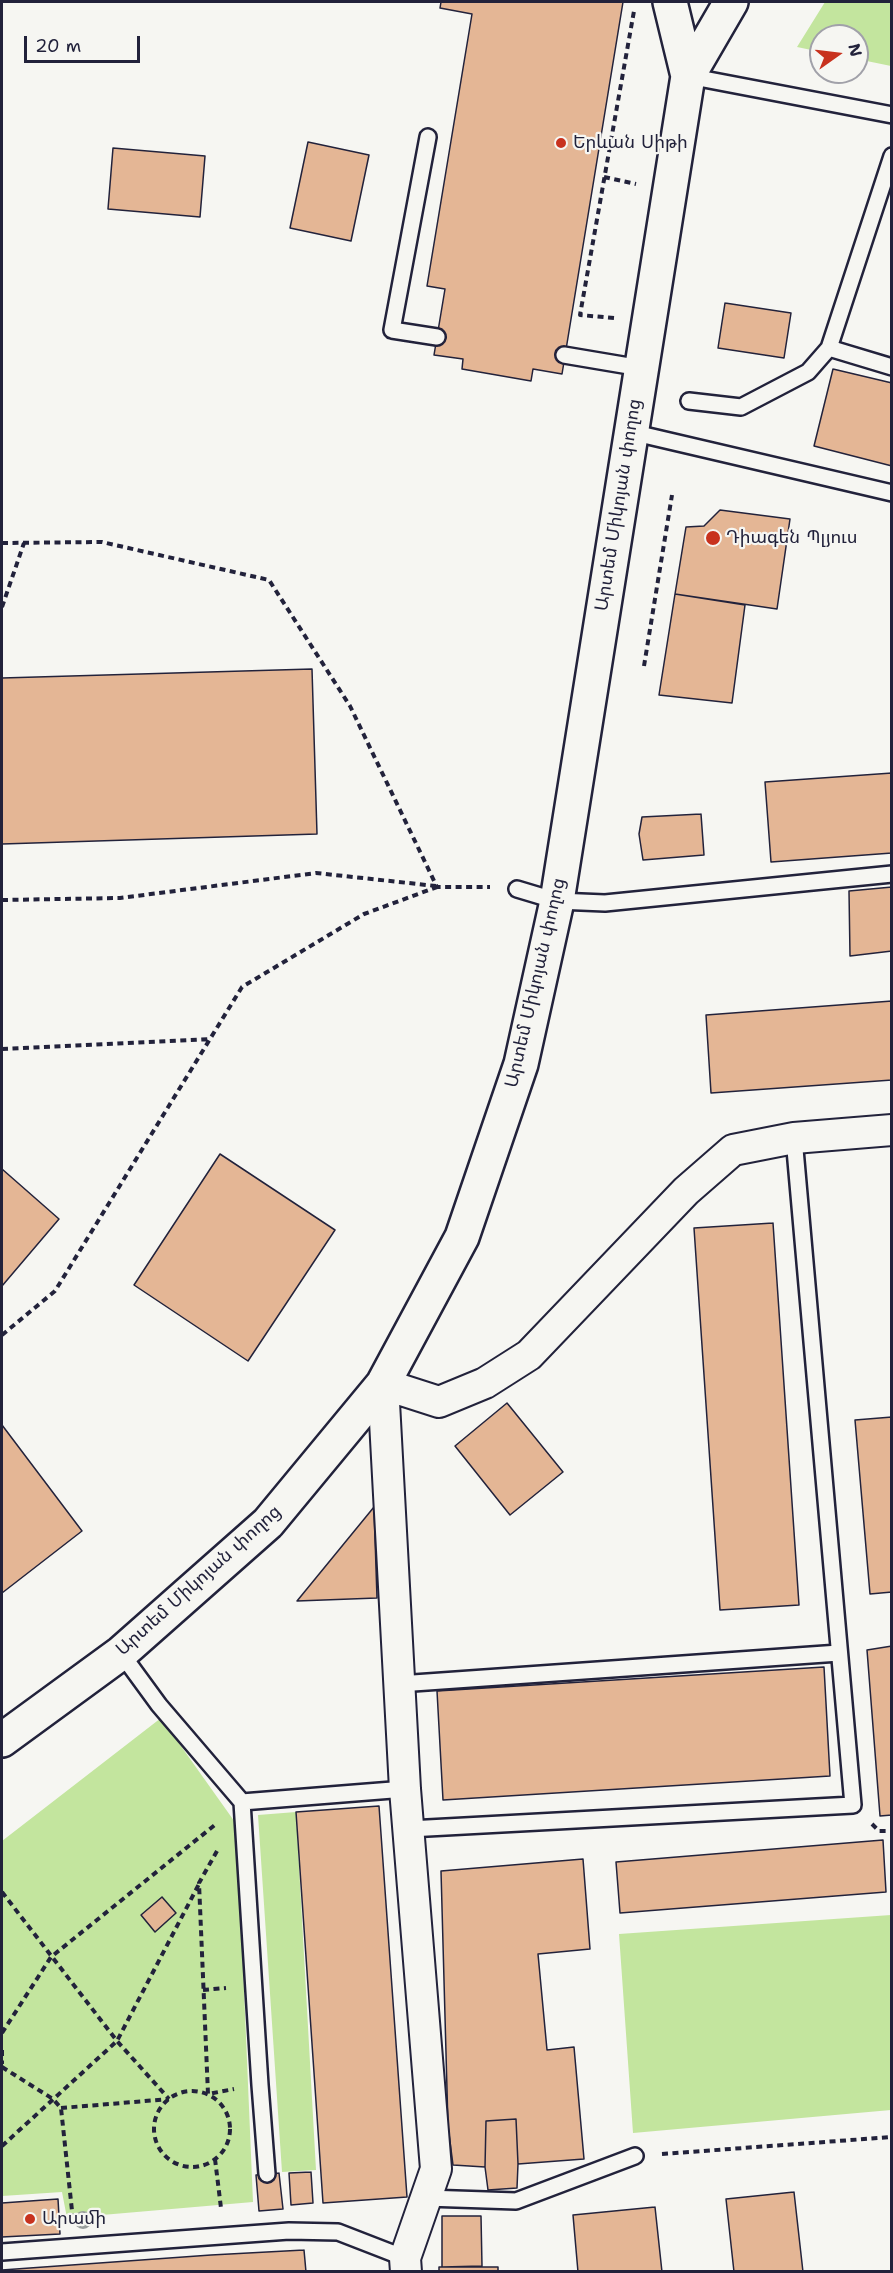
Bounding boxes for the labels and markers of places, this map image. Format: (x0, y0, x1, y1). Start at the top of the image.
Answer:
place label: Երևան Սիթի (573, 132, 688, 154)
marker: Երևան Սիթի (554, 136, 568, 150)
place label: Դիագեն Պլյուս (726, 527, 858, 549)
marker: Դիագեն Պլյուս (704, 529, 722, 547)
place label: Արամի (42, 2208, 106, 2230)
marker: Արամի (23, 2212, 37, 2226)

